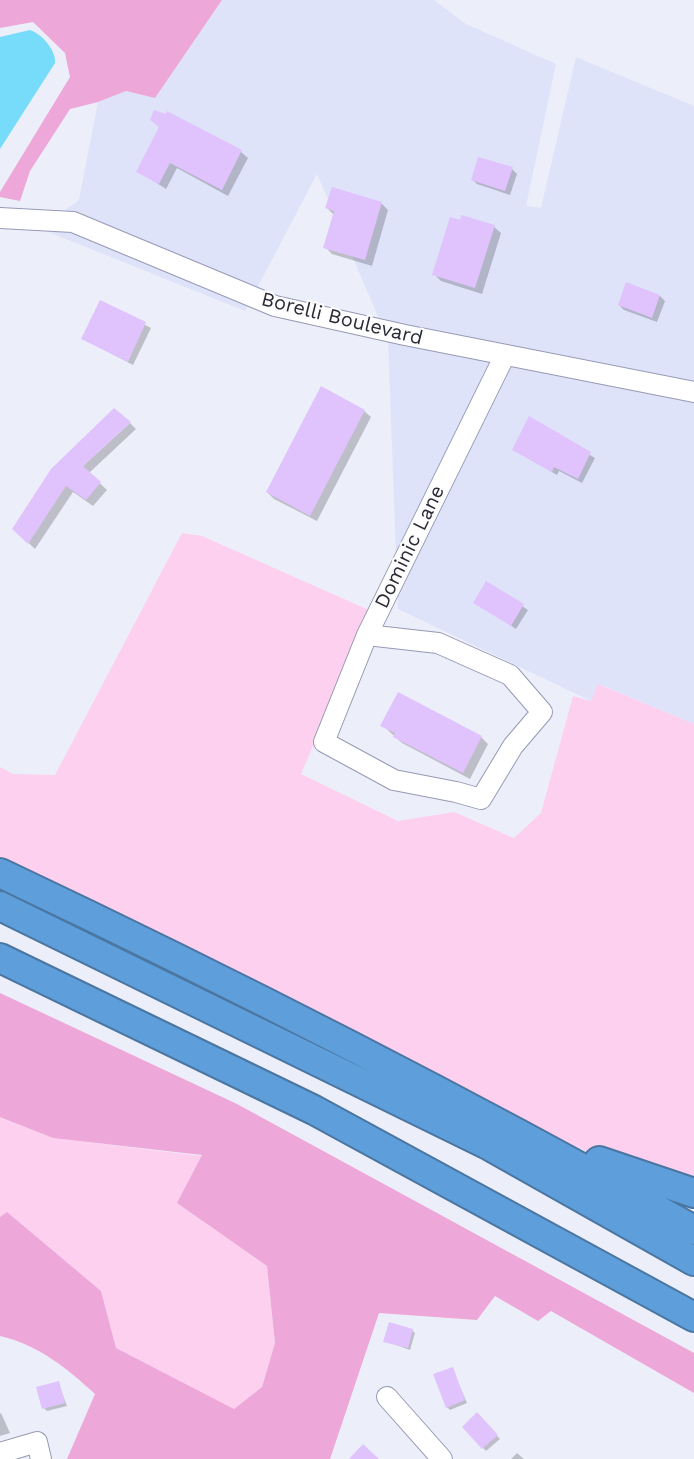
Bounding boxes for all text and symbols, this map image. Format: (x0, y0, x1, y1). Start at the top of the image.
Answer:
street label: Borelli Boulevard (259, 287, 425, 351)
street label: Dominic Lane (370, 482, 450, 612)

